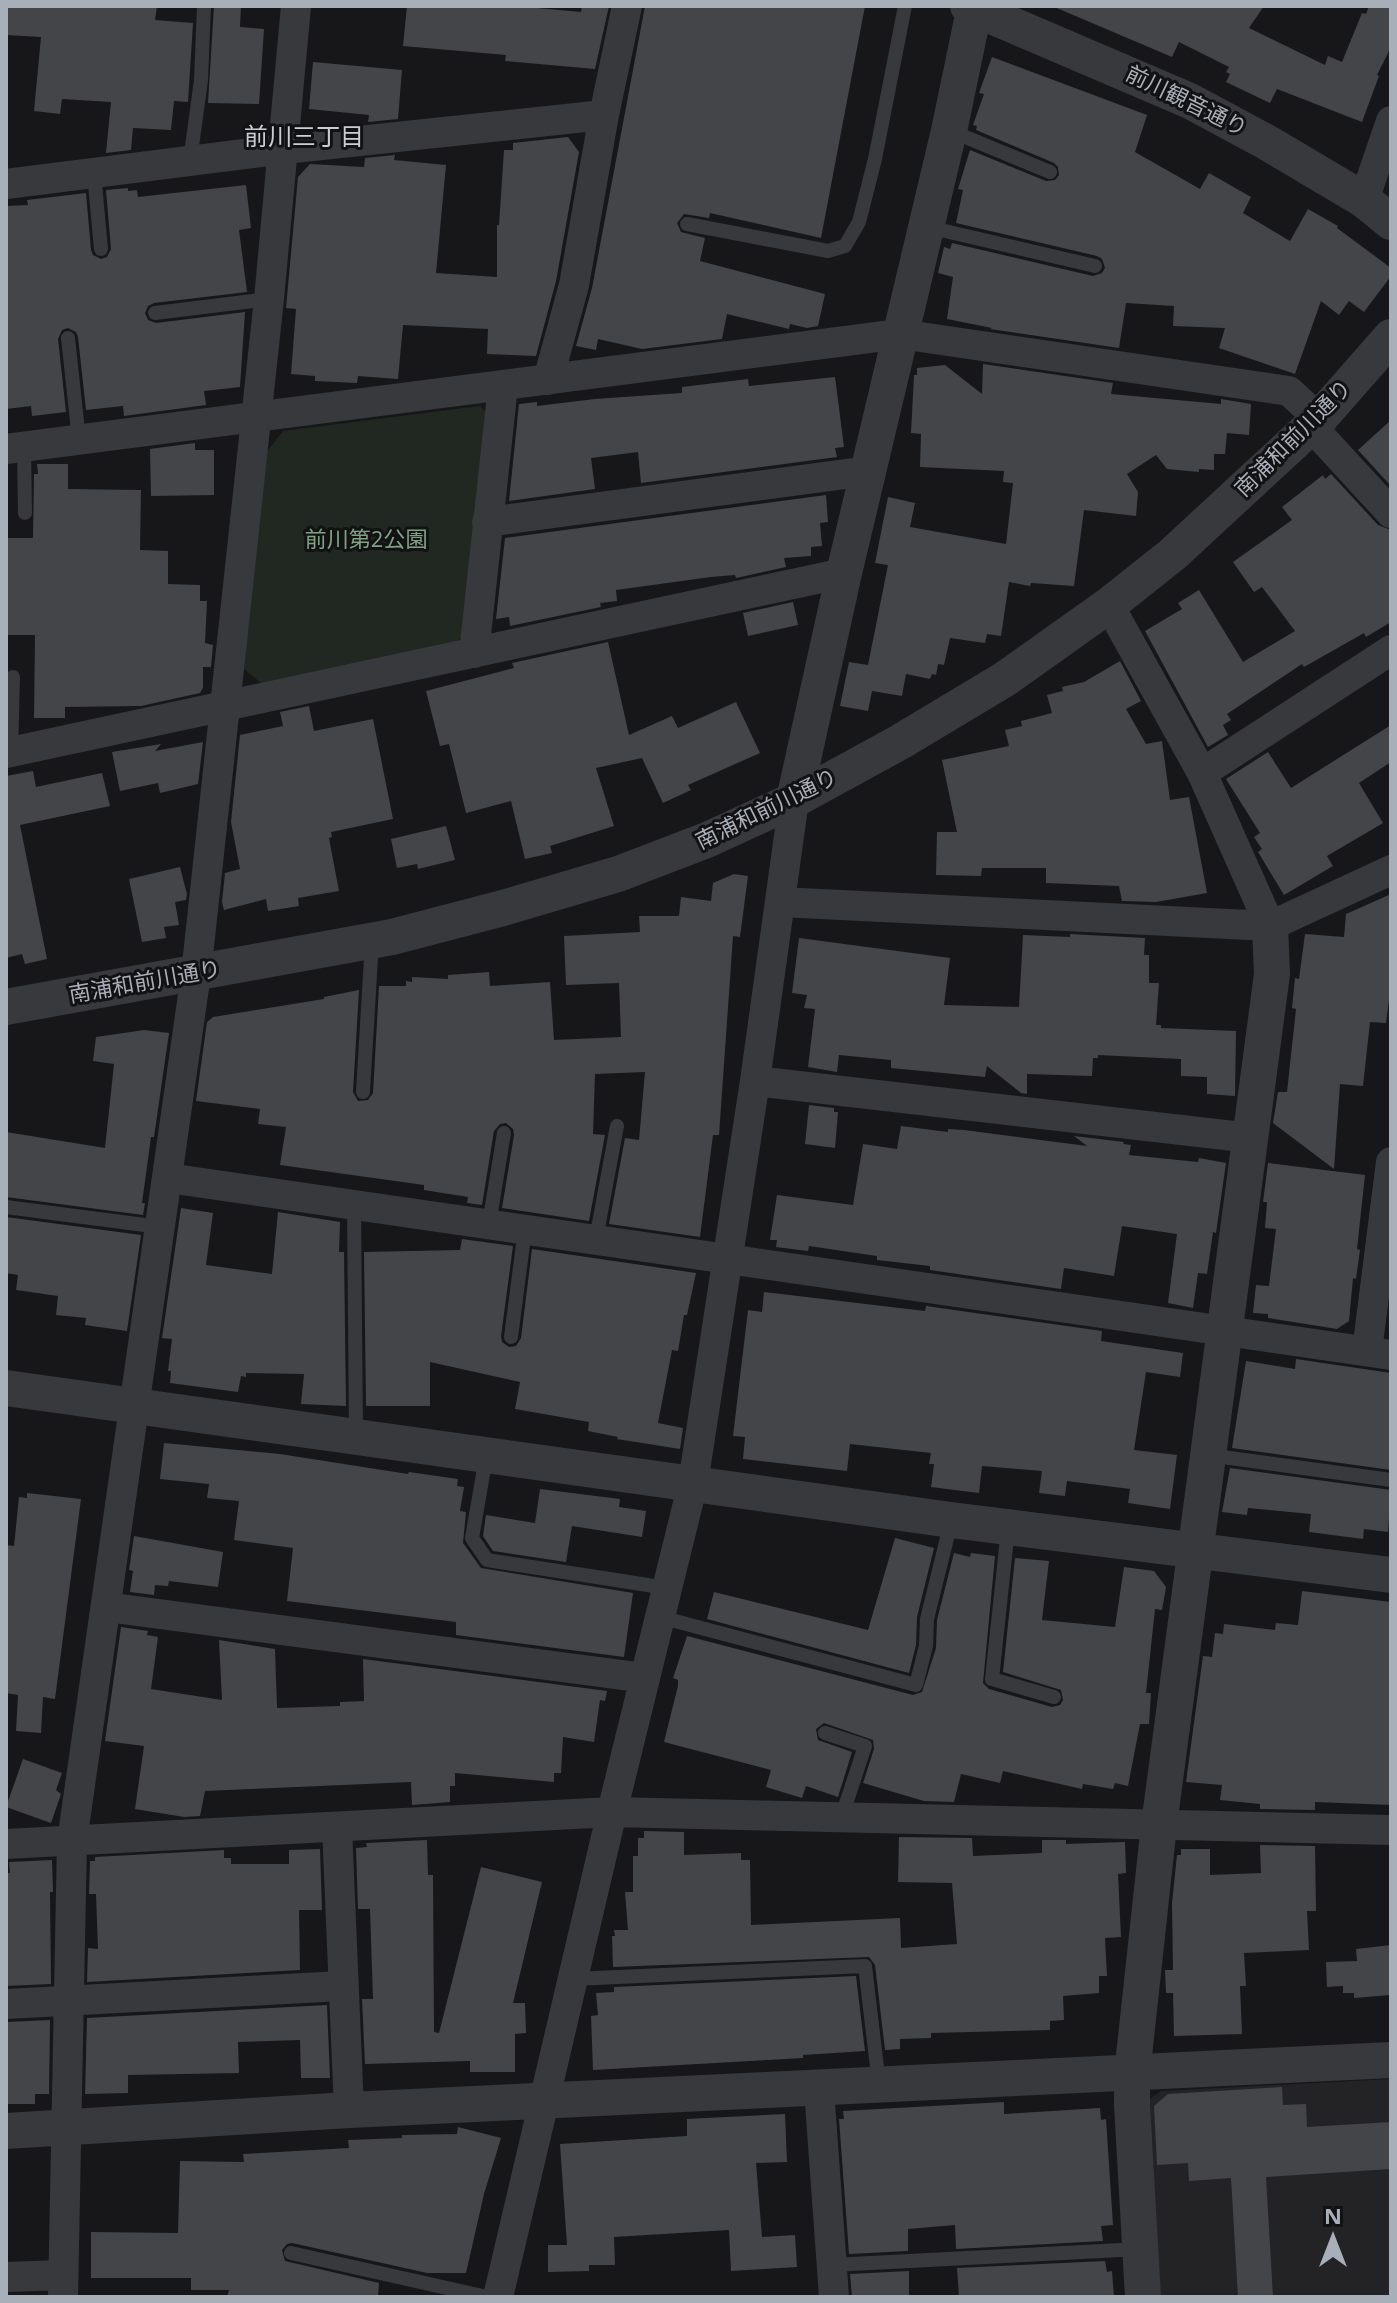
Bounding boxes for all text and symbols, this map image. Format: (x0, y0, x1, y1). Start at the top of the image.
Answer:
street label: 前川観音通り (1121, 61, 1251, 143)
district label: 前川三丁目 (244, 124, 364, 152)
street label: 南浦和前川通り (1230, 375, 1358, 503)
park label: 前川第2公園 (305, 528, 427, 554)
street label: 南浦和前川通り (692, 764, 842, 856)
street label: 南浦和前川通り (67, 957, 223, 1009)
north arrow (1293, 2199, 1373, 2279)
text: N (1324, 2200, 1342, 2230)

